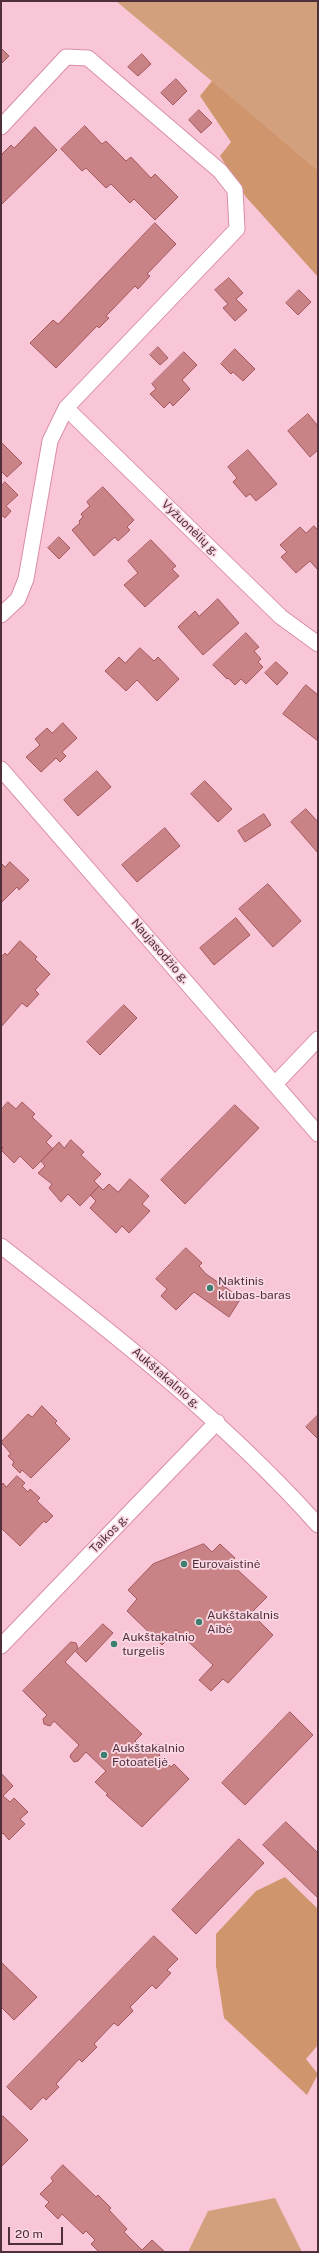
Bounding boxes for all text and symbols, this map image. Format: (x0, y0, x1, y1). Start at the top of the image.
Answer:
street label: Vyžuonėlių g. (158, 497, 222, 559)
street label: Naujasodžio g. (128, 916, 192, 986)
place label: Naktinis klubas-baras (218, 1274, 291, 1302)
marker: Naktinis klubas-baras (205, 1283, 215, 1293)
street label: Aukštakalnio g. (129, 1344, 203, 1412)
street label: Taikos g. (87, 1512, 131, 1556)
place label: Eurovaistinė (192, 1557, 261, 1571)
marker: Eurovaistinė (179, 1559, 189, 1569)
place label: Aukštakalnis Aibė (207, 1608, 279, 1636)
marker: Aukštakalnis Aibė (194, 1617, 204, 1627)
place label: Aukštakalnio turgelis (122, 1630, 195, 1658)
marker: Aukštakalnio turgelis (109, 1639, 119, 1649)
place label: Aukštakalnio Fotoateljė (112, 1741, 185, 1769)
marker: Aukštakalnio Fotoateljė (99, 1750, 109, 1760)
scale bar (10, 2219, 65, 2245)
text: 20 m (15, 2227, 43, 2241)

